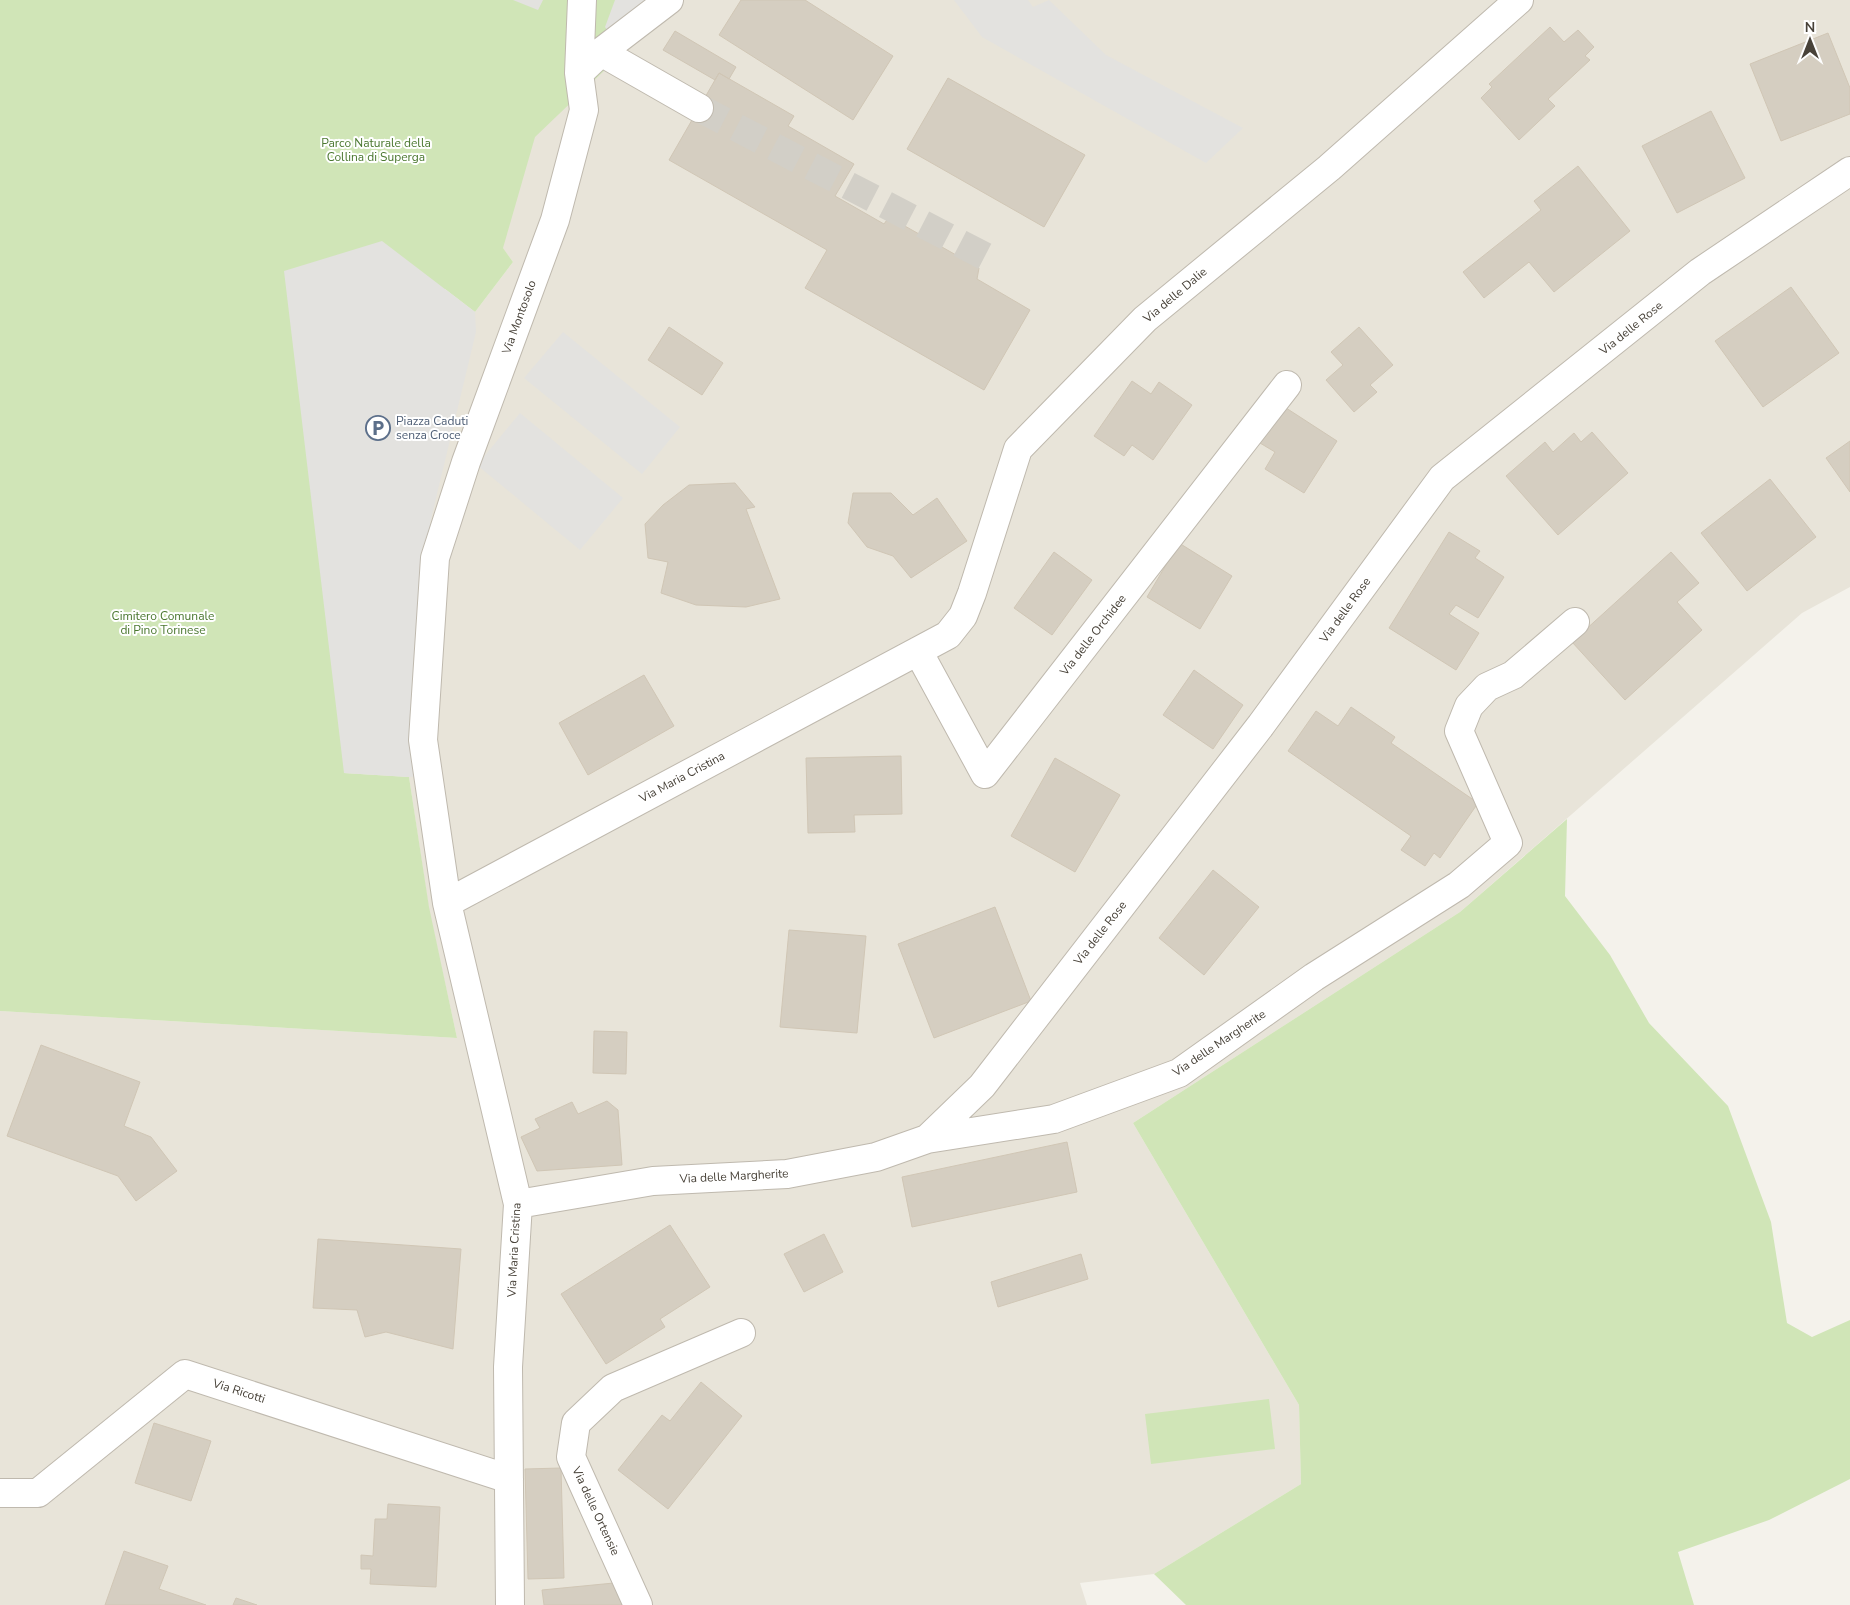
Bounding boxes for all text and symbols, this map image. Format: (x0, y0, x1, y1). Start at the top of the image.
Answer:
north arrow (1785, 15, 1835, 65)
text: N (1805, 18, 1815, 37)
park label: Parco Naturale della Collina di Superga (321, 135, 431, 165)
street label: Via delle Dalie (1139, 264, 1210, 327)
street label: Via Montosolo (498, 277, 540, 357)
street label: Via delle Rose (1595, 298, 1666, 359)
place label: Piazza Caduti senza Croce (396, 413, 468, 443)
parking icon: Piazza Caduti senza Croce (365, 415, 391, 441)
street label: Via delle Rose (1315, 574, 1374, 647)
street label: Via delle Orchidee (1056, 591, 1130, 680)
park label: Cimitero Comunale di Pino Torinese (112, 608, 214, 638)
street label: Via Maria Cristina (636, 748, 728, 807)
street label: Via delle Rose (1069, 898, 1130, 969)
street label: Via delle Margherite (1168, 1006, 1269, 1081)
street label: Via delle Margherite (678, 1165, 789, 1187)
street label: Via Maria Cristina (503, 1202, 524, 1299)
street label: Via Ricotti (210, 1375, 267, 1407)
street label: Via delle Ortensie (568, 1463, 624, 1558)

